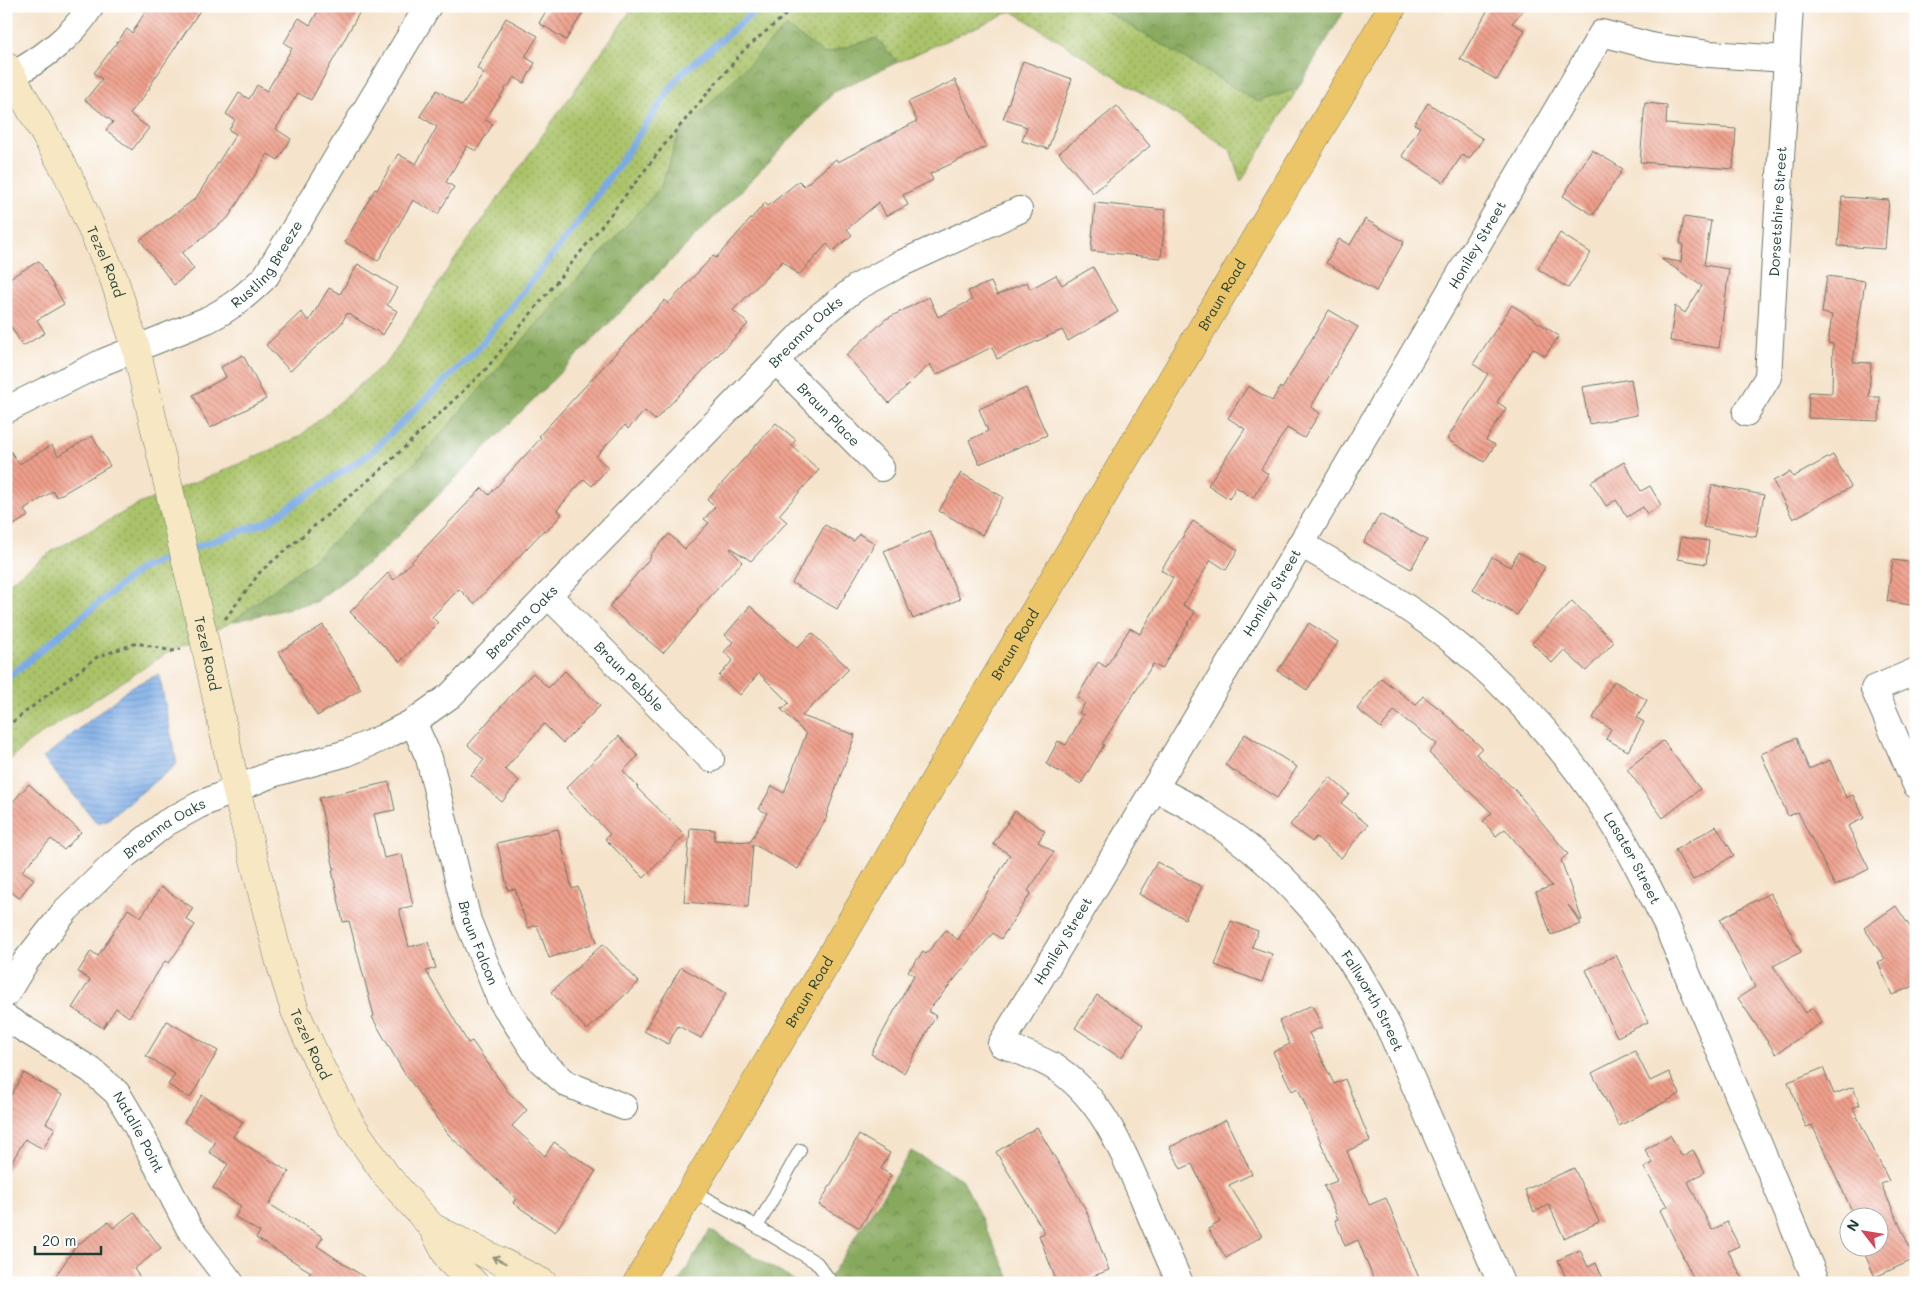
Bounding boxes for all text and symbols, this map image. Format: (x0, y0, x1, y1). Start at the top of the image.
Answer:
street label: Dorsetshire Street (1764, 146, 1791, 277)
street label: Honiley Street (1444, 197, 1510, 292)
street label: Rustling Breeze (227, 217, 306, 312)
street label: Tezel Road (83, 223, 129, 300)
street label: Braun Road (1193, 256, 1250, 334)
street label: Breanna Oaks (764, 292, 846, 372)
street label: Braun Place (793, 378, 864, 450)
street label: Honiley Street (1238, 545, 1305, 640)
street label: Breanna Oaks (481, 581, 562, 663)
street label: Braun Road (986, 605, 1043, 683)
street label: Tezel Road (190, 614, 225, 692)
street label: Braun Pebble (590, 637, 668, 715)
street label: Breanna Oaks (119, 793, 208, 862)
street label: Lasater Street (1600, 808, 1665, 907)
street label: Honiley Street (1029, 893, 1096, 988)
street label: Braun Falcon (455, 899, 503, 988)
street label: Fallworth Street (1337, 946, 1408, 1054)
street label: Braun Road (780, 953, 837, 1031)
street label: Tezel Road (286, 1006, 335, 1083)
street label: Natalie Point (109, 1088, 169, 1176)
north arrow (1840, 1206, 1890, 1256)
text: N (1842, 1216, 1863, 1235)
scale bar (35, 1224, 101, 1256)
text: 20 m (42, 1230, 76, 1250)
one-way arrow (492, 1255, 507, 1265)

